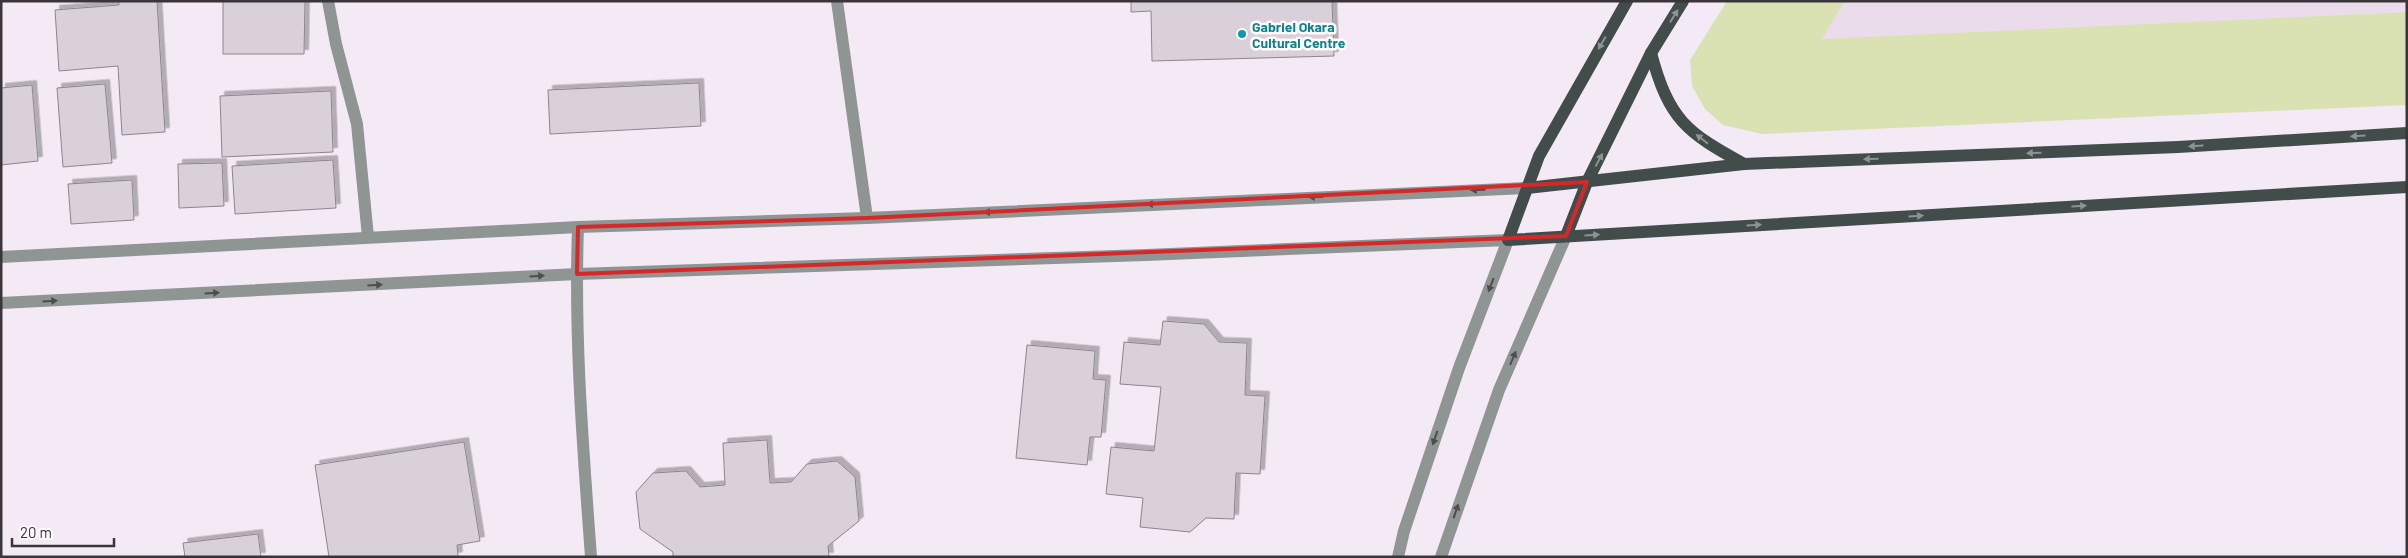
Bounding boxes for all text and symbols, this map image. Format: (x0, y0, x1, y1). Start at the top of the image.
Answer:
one-way arrow (1670, 9, 1679, 22)
place label: Gabriel Okara Cultural Centre (1252, 18, 1346, 51)
marker: Gabriel Okara Cultural Centre (1236, 28, 1248, 40)
one-way arrow (1598, 36, 1606, 50)
one-way arrow (2350, 133, 2366, 141)
one-way arrow (1696, 134, 1709, 145)
one-way arrow (2188, 142, 2204, 150)
one-way arrow (2025, 149, 2041, 157)
one-way arrow (1595, 152, 1603, 167)
one-way arrow (1863, 156, 1879, 164)
one-way arrow (1470, 186, 1486, 194)
one-way arrow (1308, 193, 1324, 201)
one-way arrow (1146, 201, 1162, 209)
one-way arrow (2071, 202, 2087, 210)
one-way arrow (983, 208, 999, 216)
one-way arrow (1909, 211, 1925, 219)
one-way arrow (1746, 221, 1762, 229)
one-way arrow (1584, 230, 1600, 238)
one-way arrow (529, 272, 545, 280)
one-way arrow (1487, 278, 1495, 293)
one-way arrow (367, 280, 383, 288)
one-way arrow (205, 288, 221, 296)
one-way arrow (42, 296, 58, 304)
one-way arrow (1509, 351, 1517, 365)
one-way arrow (1431, 431, 1439, 446)
one-way arrow (1453, 503, 1460, 518)
scale bar (12, 516, 115, 548)
text: 20 m (20, 523, 52, 541)

